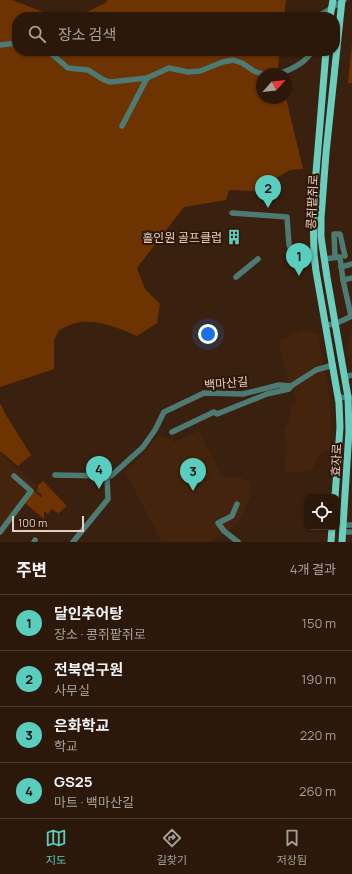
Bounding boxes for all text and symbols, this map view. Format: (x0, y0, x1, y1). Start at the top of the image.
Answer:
search box (12, 12, 340, 56)
icon: search (26, 23, 48, 45)
text: 장소 검색 (58, 24, 116, 45)
north arrow (256, 68, 292, 104)
street label: 콩쥐팥쥐로 (302, 174, 322, 230)
pin: 2 (255, 175, 281, 208)
building icon: 홀인원 골프클럽 (225, 228, 243, 246)
place label: 홀인원 골프클럽 (142, 229, 222, 246)
pin: 1 (286, 243, 312, 276)
your location (198, 324, 218, 344)
street label: 백마산길 (203, 373, 249, 393)
street label: 효자로 (327, 443, 345, 477)
pin: 4 (86, 456, 112, 489)
pin: 3 (180, 458, 206, 491)
map controls (304, 494, 340, 530)
button: locate (304, 494, 340, 530)
scale bar (12, 514, 84, 533)
text: 100 m (18, 515, 47, 530)
text: 주변 (16, 558, 47, 581)
text: 4개 결과 (290, 560, 336, 578)
text: 달인추어탕 (54, 603, 123, 624)
text: 1 (26, 614, 32, 632)
text: 150 m (302, 614, 336, 632)
text: 장소 · 콩쥐팥쥐로 (54, 625, 146, 643)
text: 전북연구원 (54, 659, 123, 680)
text: 2 (25, 670, 33, 688)
text: 190 m (301, 670, 336, 688)
text: 사무실 (54, 681, 90, 699)
text: 은화학교 (54, 715, 109, 736)
text: 3 (25, 726, 33, 744)
text: 220 m (300, 726, 336, 744)
text: 학교 (54, 737, 78, 755)
text: GS25 (54, 771, 93, 792)
text: 4 (25, 782, 33, 800)
text: 260 m (299, 782, 336, 800)
text: 마트 · 백마산길 (54, 793, 134, 811)
tab: 지도 (45, 827, 67, 867)
tab: 길찾기 (157, 827, 187, 867)
tab: 저장됨 (277, 827, 307, 867)

